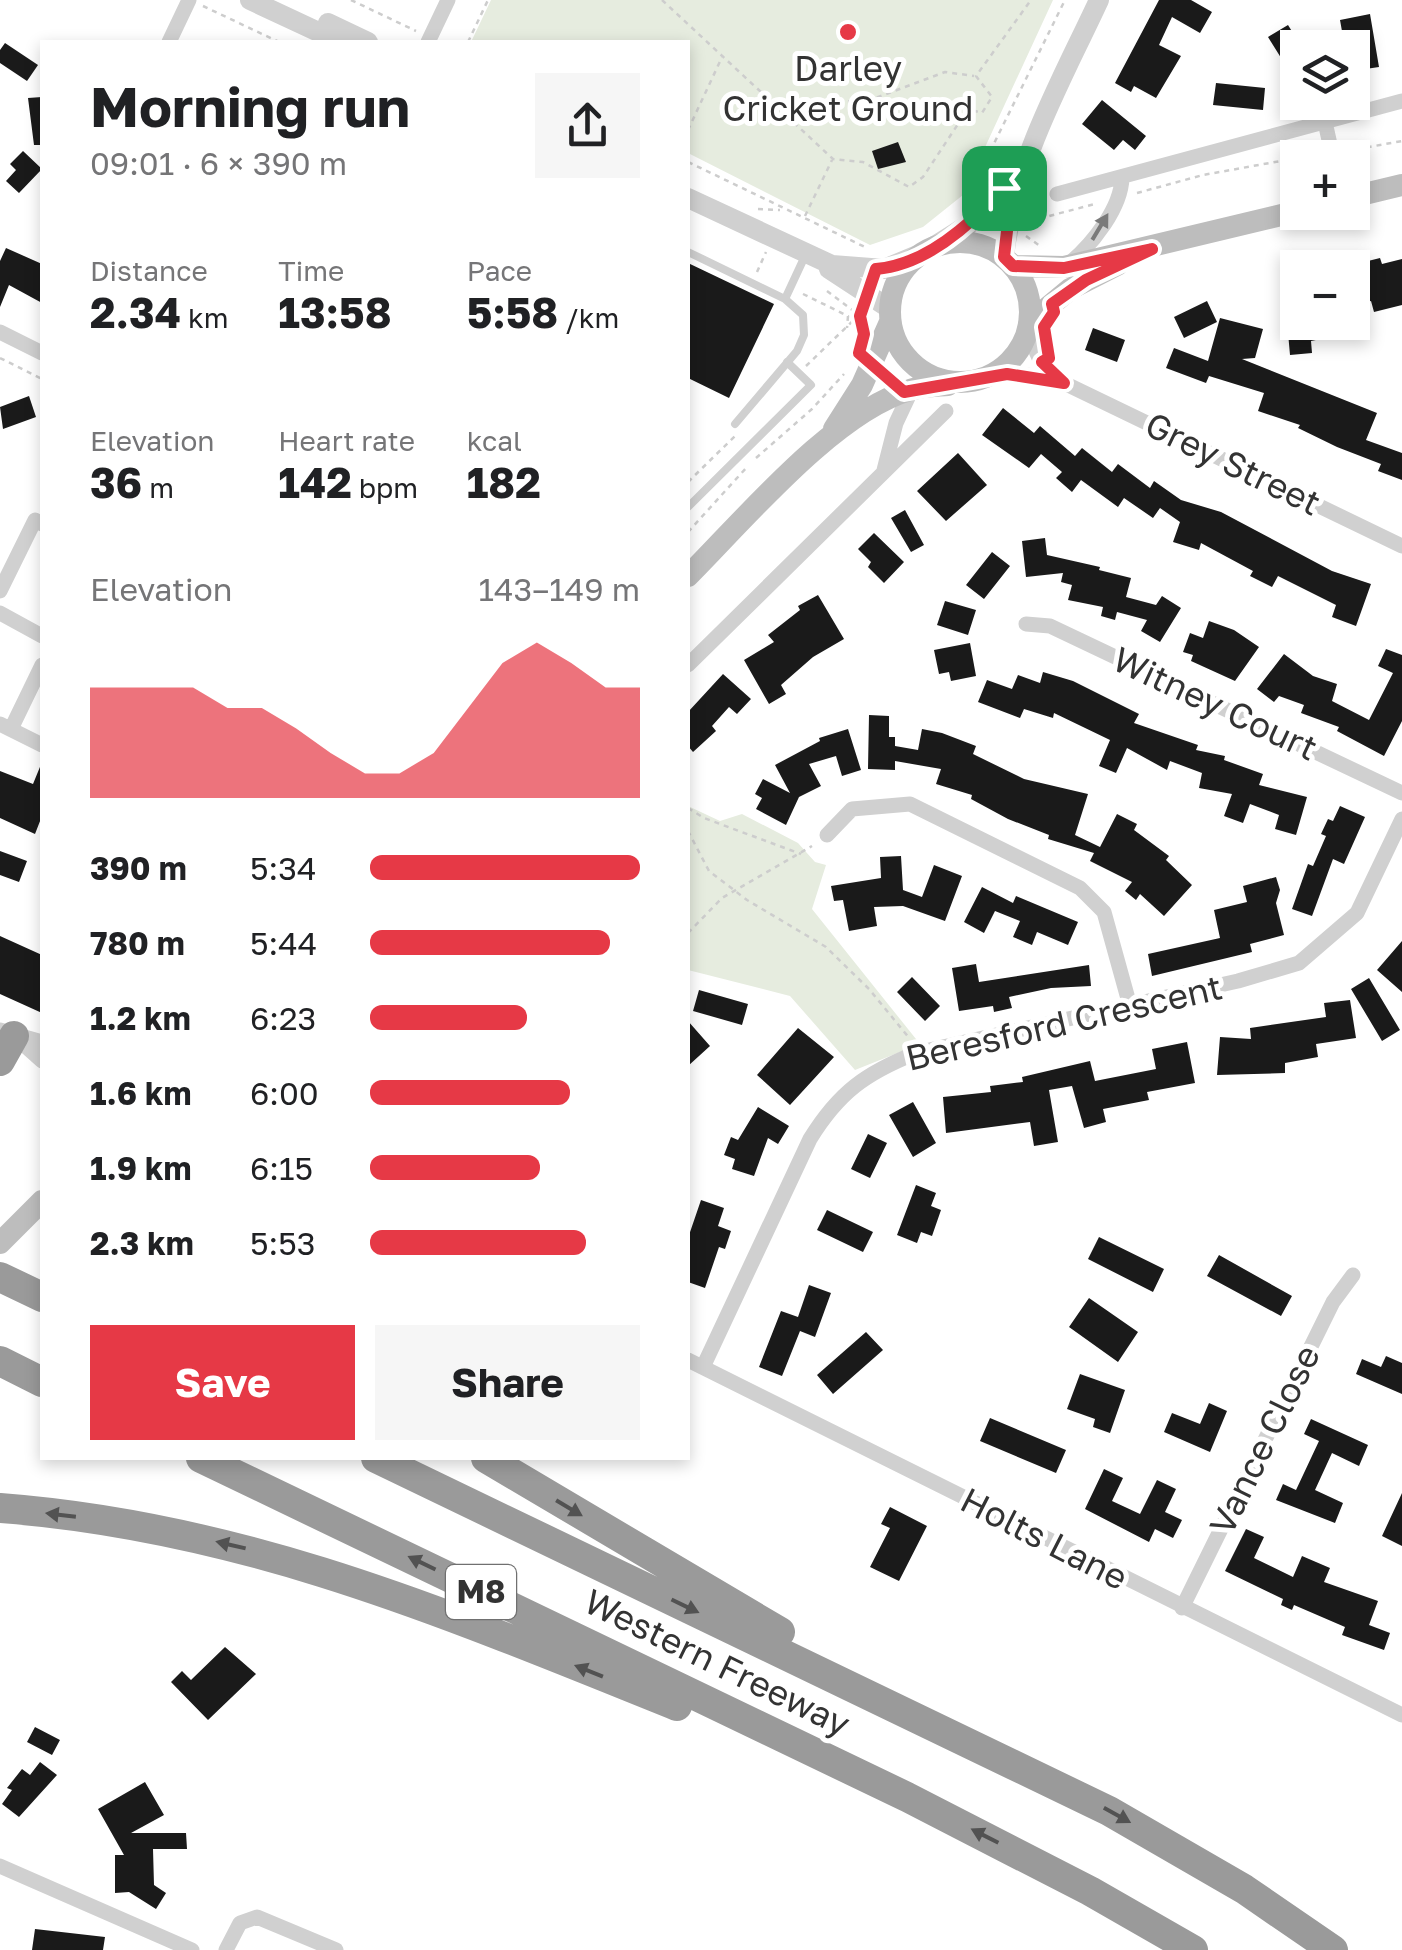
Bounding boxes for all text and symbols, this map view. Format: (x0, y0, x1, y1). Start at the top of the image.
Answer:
marker: Darley Cricket Ground (837, 21, 859, 43)
map controls (1280, 30, 1370, 340)
button: layers (1280, 30, 1370, 120)
place label: Darley Cricket Ground (722, 47, 974, 129)
text: Morning run (90, 73, 410, 139)
button: share (535, 73, 640, 178)
button: + (1280, 140, 1370, 230)
text: 09:01 · 6 × 390 m (90, 144, 347, 182)
pin (962, 146, 1047, 231)
icon: arrive (977, 161, 1032, 216)
one-way arrow (1091, 213, 1108, 241)
button: − (1280, 250, 1370, 340)
text: Distance (90, 254, 208, 287)
text: Time (278, 254, 344, 287)
text: Pace (467, 254, 532, 287)
text: 2.34 (90, 287, 181, 337)
text: 13:58 (278, 287, 392, 337)
text: 5:58 (467, 287, 558, 337)
text: km (181, 301, 229, 334)
text: /km (558, 301, 619, 334)
street label: Grey Street (1139, 403, 1328, 524)
text: Elevation (90, 424, 215, 457)
text: Heart rate (278, 424, 415, 457)
text: kcal (467, 424, 522, 457)
text: 36 (90, 457, 142, 507)
text: 142 (278, 457, 352, 507)
text: 182 (467, 457, 541, 507)
text: m (142, 471, 174, 504)
text: bpm (352, 471, 418, 504)
text: Elevation (90, 570, 232, 608)
text: 143–149 m (479, 570, 640, 608)
street label: Witney Court (1106, 637, 1324, 769)
text: 390 m (90, 849, 187, 887)
text: 5:34 (250, 849, 316, 887)
text: 780 m (90, 924, 185, 962)
text: 5:44 (250, 924, 317, 962)
street label: Beresford Crescent (901, 965, 1226, 1079)
text: 1.2 km (90, 999, 191, 1037)
text: 6:23 (250, 999, 316, 1037)
text: 1.6 km (90, 1074, 192, 1112)
text: 6:00 (250, 1074, 319, 1112)
text: 1.9 km (90, 1149, 192, 1187)
text: 6:15 (250, 1149, 313, 1187)
text: 2.3 km (90, 1224, 194, 1262)
text: 5:53 (250, 1224, 315, 1262)
button: Save (90, 1325, 355, 1440)
button: Share (375, 1325, 640, 1440)
street label: Vance Close (1200, 1338, 1328, 1541)
street label: Holts Lane (954, 1478, 1135, 1598)
one-way arrow (555, 1499, 583, 1516)
one-way arrow (45, 1507, 77, 1523)
one-way arrow (215, 1537, 246, 1552)
one-way arrow (407, 1555, 436, 1572)
road number: M8 (446, 1565, 516, 1619)
street label: Western Freeway (578, 1580, 857, 1745)
one-way arrow (671, 1597, 700, 1614)
one-way arrow (574, 1662, 604, 1678)
one-way arrow (1103, 1806, 1131, 1823)
one-way arrow (970, 1828, 999, 1845)

